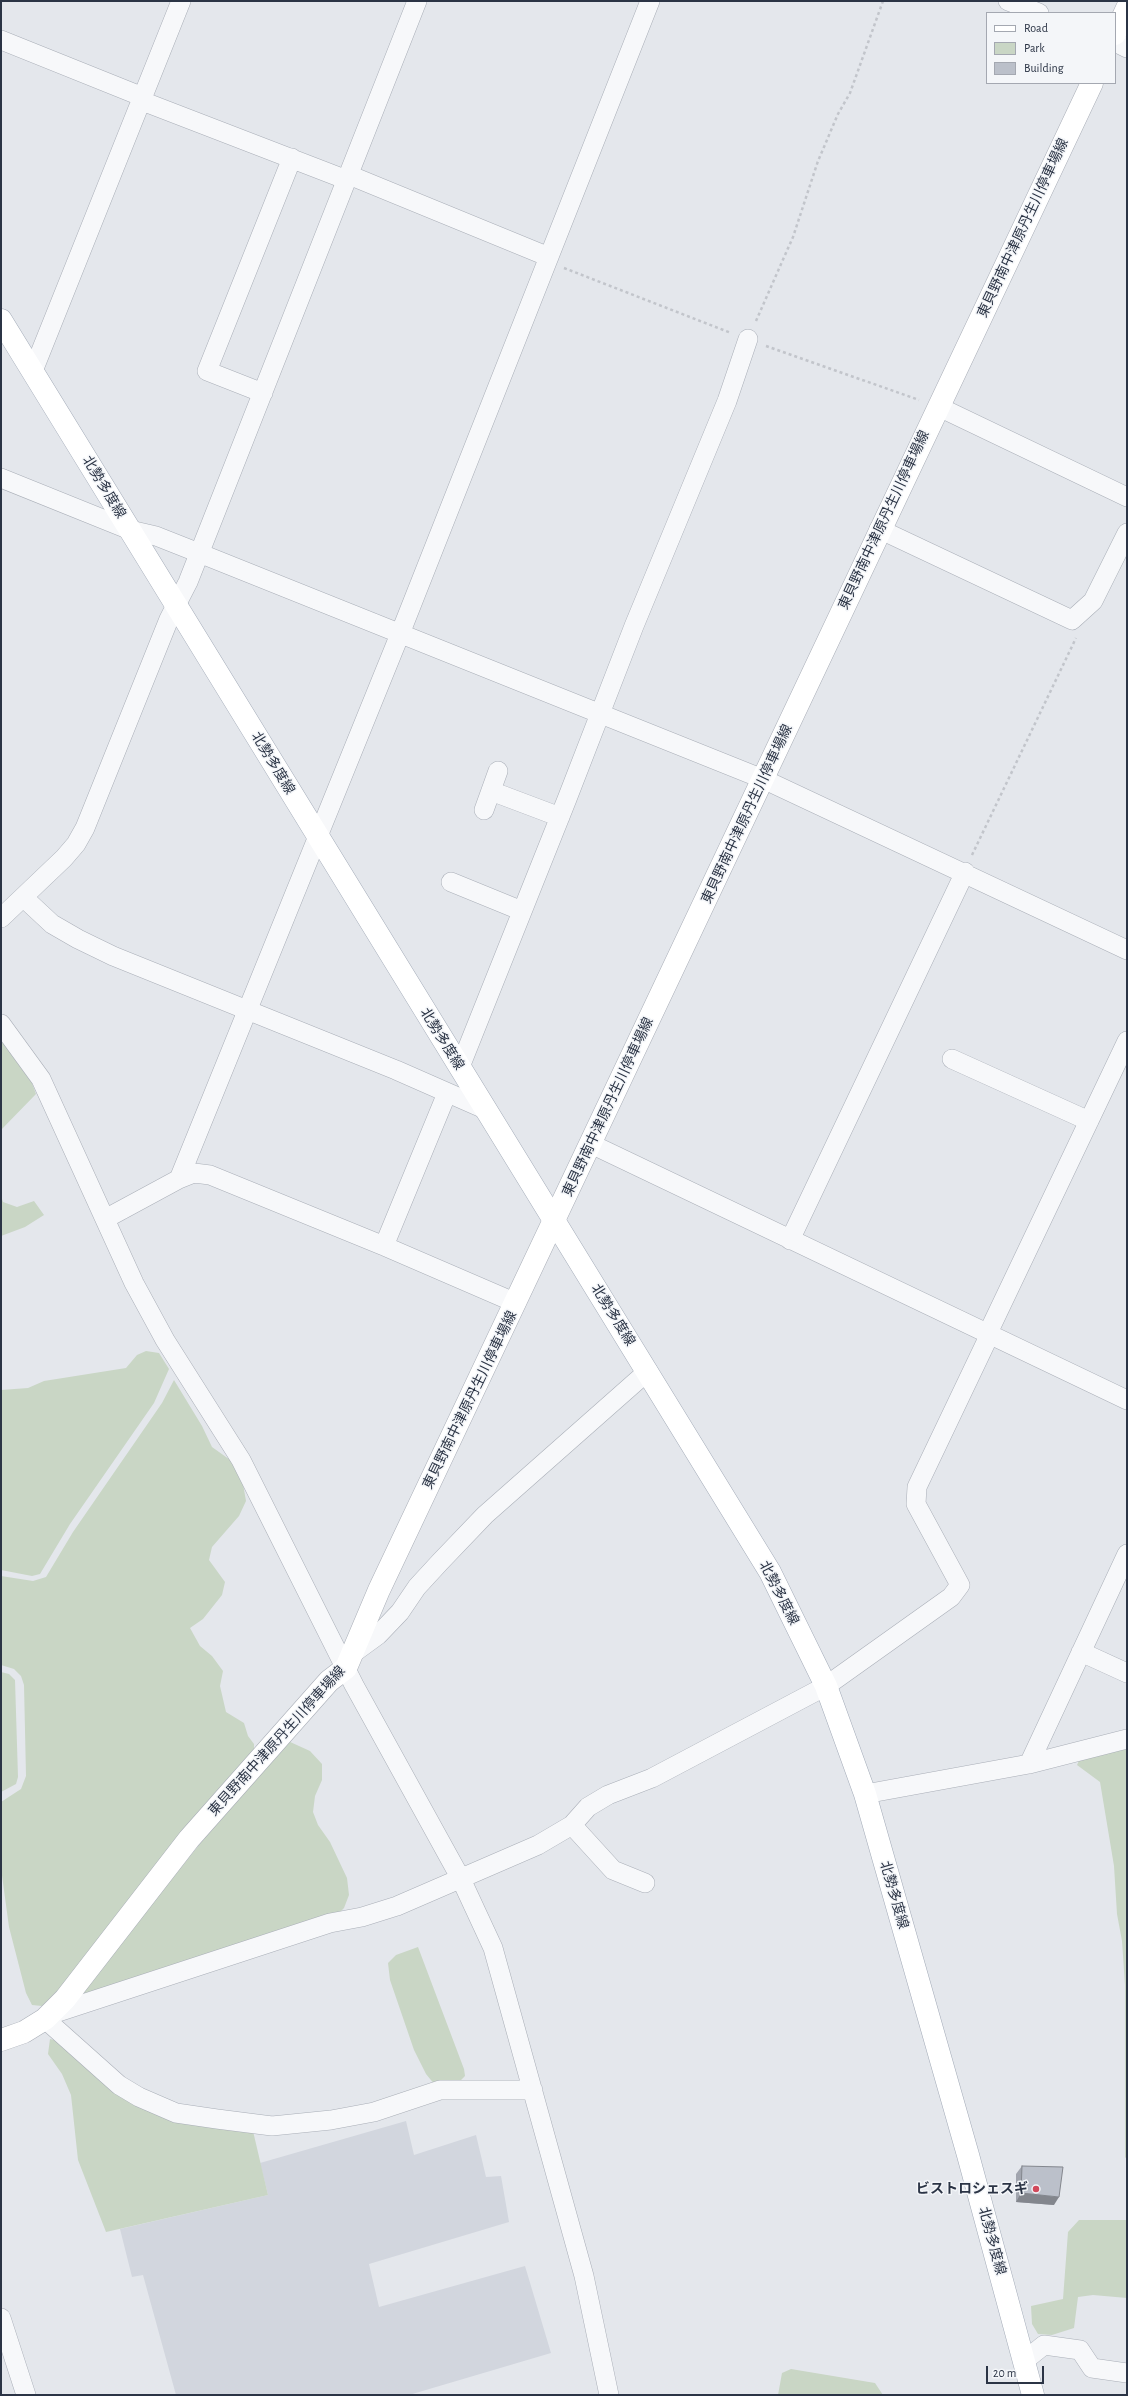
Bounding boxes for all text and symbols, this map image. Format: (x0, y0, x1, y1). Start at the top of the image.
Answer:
legend (986, 12, 1116, 84)
text: Road (1024, 22, 1048, 34)
text: Park (1024, 42, 1045, 54)
text: Building (1024, 62, 1064, 74)
street label: 東貝野南中津原丹生川停車場線 (974, 136, 1072, 320)
street label: 東貝野南中津原丹生川停車場線 (835, 428, 933, 612)
street label: 北勢多度線 (79, 453, 129, 521)
street label: 東貝野南中津原丹生川停車場線 (698, 722, 796, 906)
street label: 北勢多度線 (248, 729, 298, 797)
street label: 北勢多度線 (416, 1005, 468, 1073)
street label: 東貝野南中津原丹生川停車場線 (559, 1015, 657, 1199)
street label: 北勢多度線 (587, 1281, 639, 1349)
street label: 東貝野南中津原丹生川停車場線 (419, 1308, 521, 1492)
street label: 北勢多度線 (756, 1558, 802, 1628)
street label: 東貝野南中津原丹生川停車場線 (205, 1663, 349, 1819)
street label: 北勢多度線 (876, 1859, 912, 1931)
place label: ビストロシェスギ (916, 2181, 1028, 2197)
marker: ビストロシェスギ (1031, 2184, 1041, 2194)
street label: 北勢多度線 (975, 2205, 1009, 2277)
scale bar (988, 2358, 1046, 2384)
text: 20 m (993, 2367, 1016, 2379)

